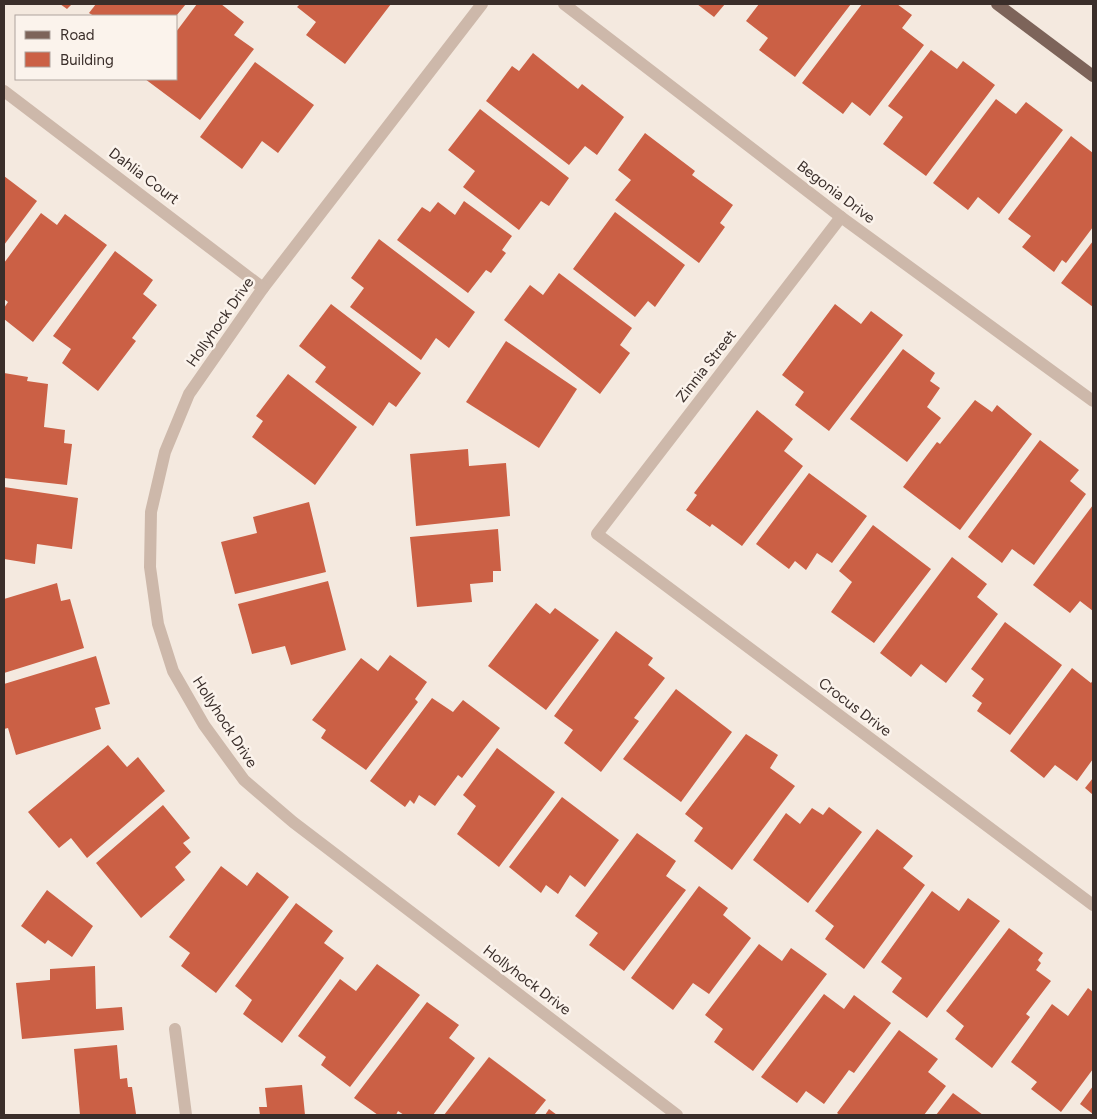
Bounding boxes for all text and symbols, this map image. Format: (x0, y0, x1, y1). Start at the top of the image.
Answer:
legend (15, 15, 178, 80)
text: Road (60, 26, 95, 44)
text: Building (60, 51, 114, 69)
street label: Dahlia Court (105, 144, 183, 208)
street label: Begonia Drive (794, 157, 878, 227)
street label: Hollyhock Drive (182, 274, 258, 370)
street label: Zinnia Street (672, 326, 740, 406)
street label: Hollyhock Drive (189, 673, 261, 771)
street label: Crocus Drive (815, 674, 895, 740)
street label: Hollyhock Drive (480, 941, 574, 1019)

